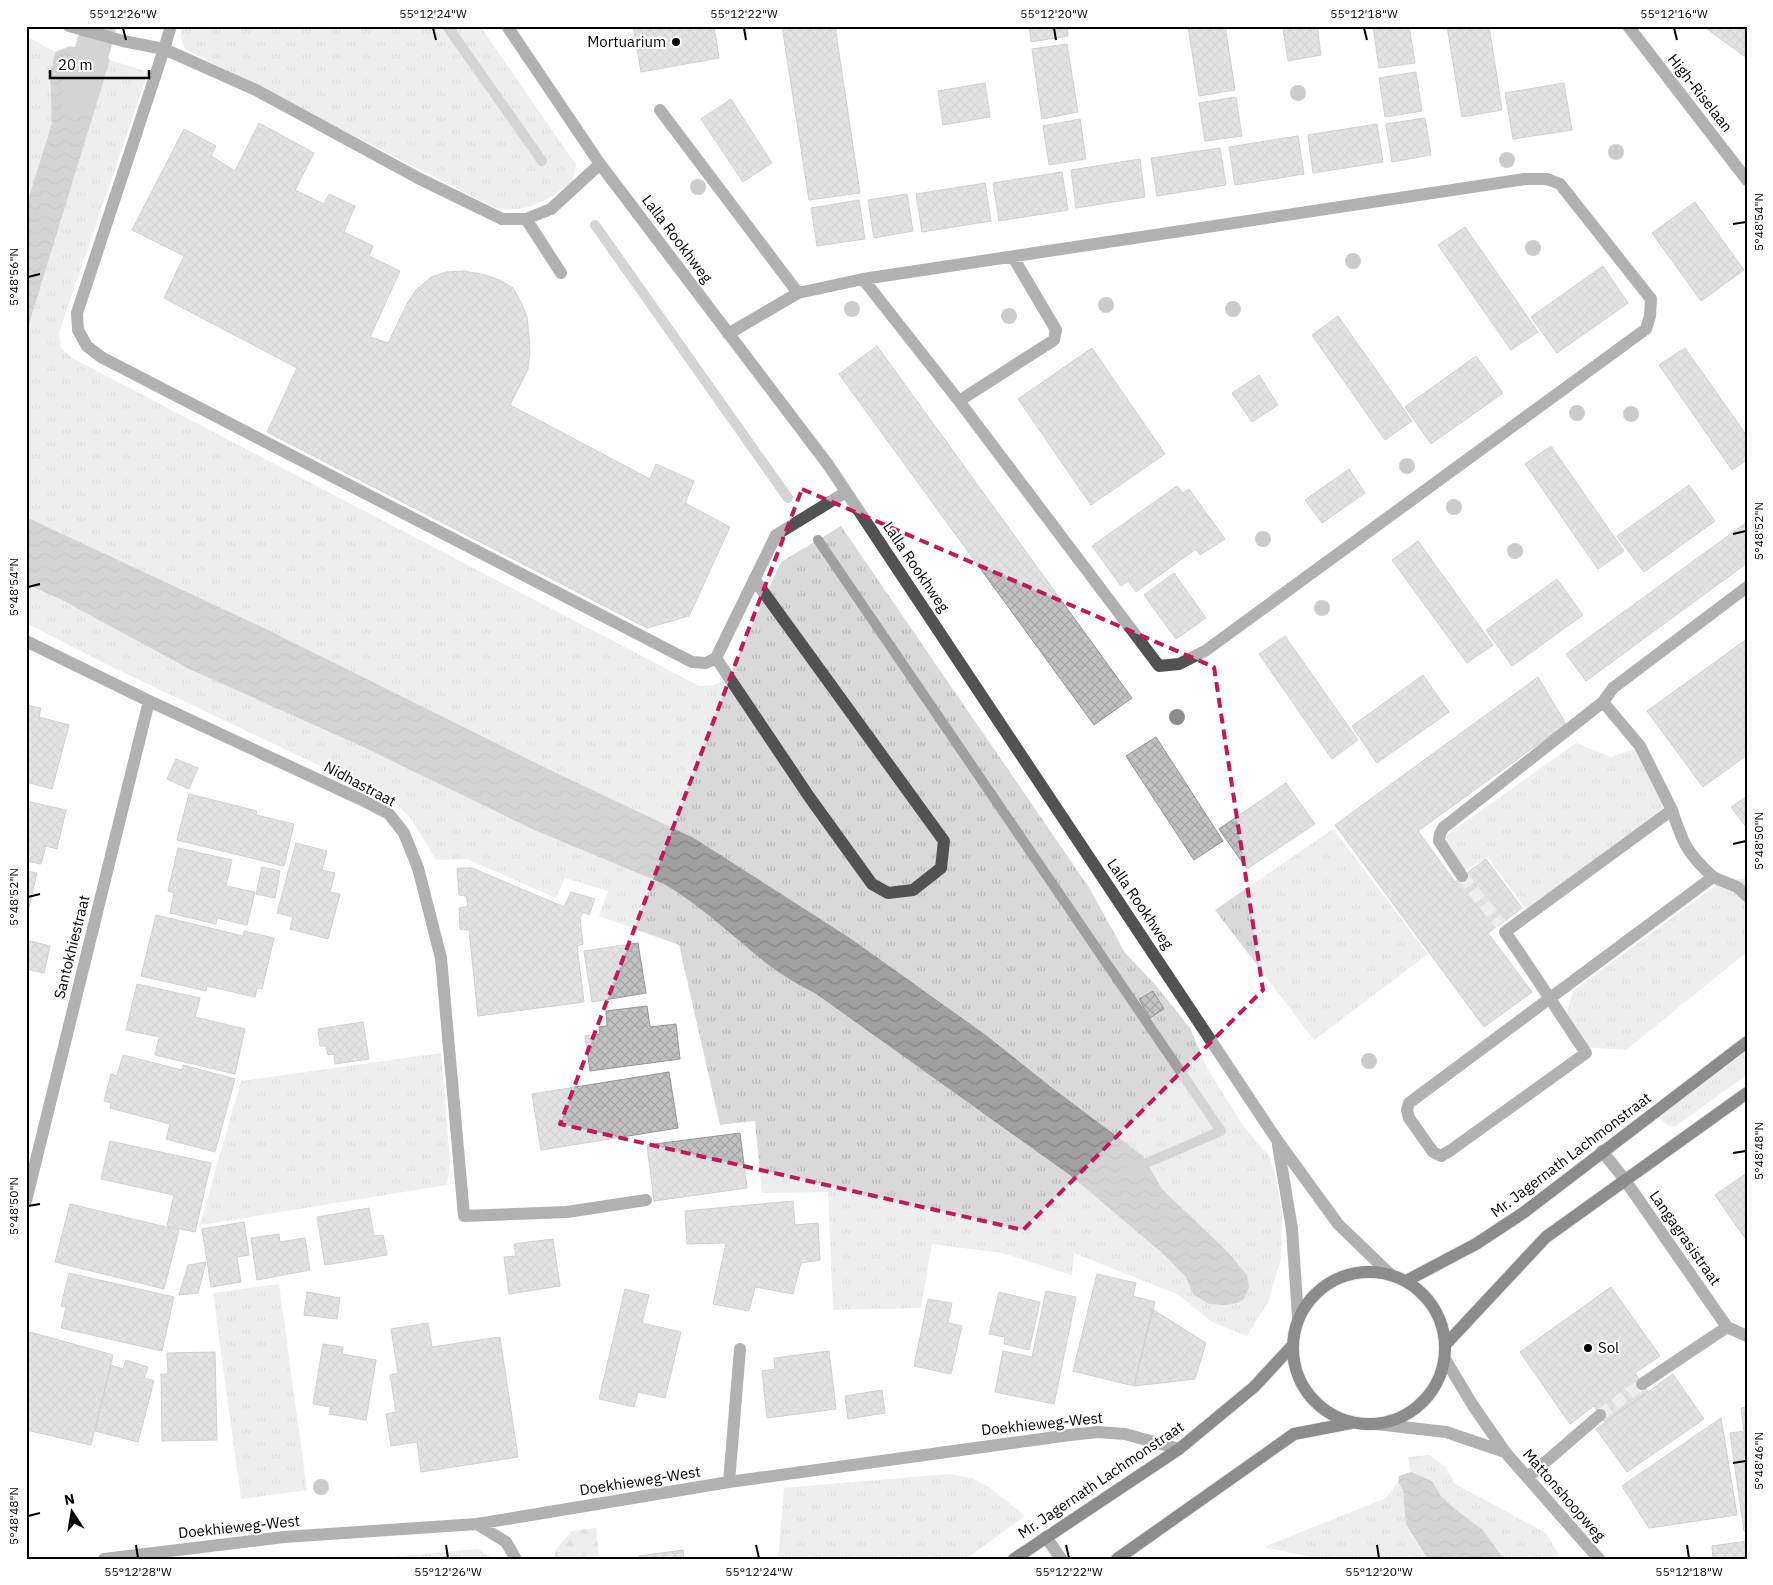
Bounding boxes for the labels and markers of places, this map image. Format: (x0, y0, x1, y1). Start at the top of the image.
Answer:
place label: Mortuarium (587, 32, 666, 51)
marker: Mortuarium (670, 36, 682, 48)
place label: Sol (1598, 1338, 1619, 1357)
marker: Sol (1582, 1342, 1594, 1354)

